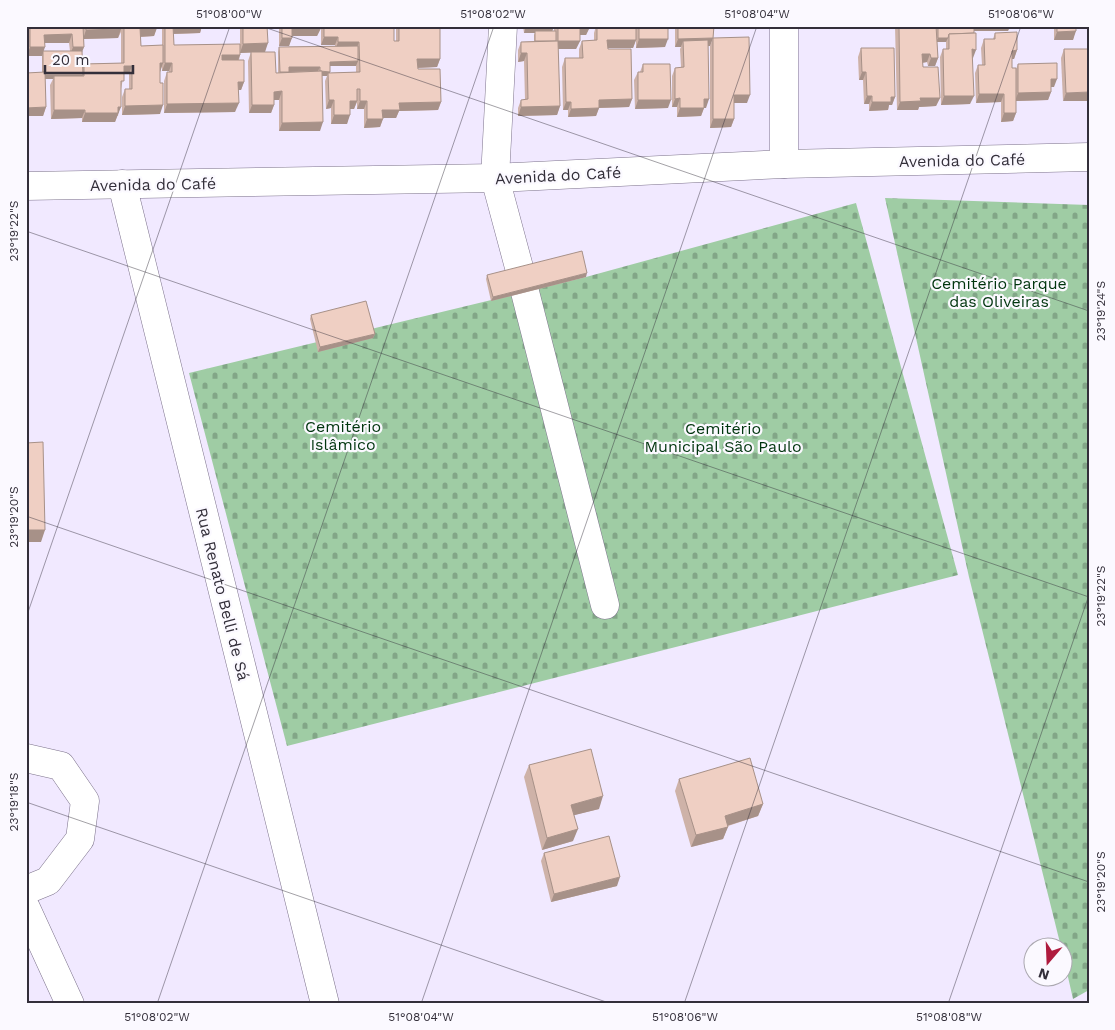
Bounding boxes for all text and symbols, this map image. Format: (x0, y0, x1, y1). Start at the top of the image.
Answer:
text: 51°08'00"W (196, 7, 263, 21)
text: 51°08'02"W (460, 7, 526, 21)
text: 51°08'04"W (724, 7, 790, 21)
text: 51°08'06"W (988, 7, 1054, 21)
scale bar (45, 42, 132, 74)
text: 20 m (52, 51, 90, 69)
street label: Avenida do Café (899, 150, 1025, 171)
street label: Avenida do Café (494, 163, 622, 188)
street label: Avenida do Café (90, 174, 216, 195)
text: 23°19'22"S (7, 201, 21, 261)
park label: Cemitério Parque das Oliveiras (931, 274, 1067, 311)
text: 23°19'24"S (1094, 281, 1108, 341)
park label: Cemitério Islâmico (305, 417, 381, 454)
park label: Cemitério Municipal São Paulo (644, 419, 802, 456)
text: 23°19'20"S (7, 486, 21, 548)
street label: Rua Renato Belli de Sá (192, 506, 253, 683)
text: 23°19'22"S (1094, 566, 1108, 626)
text: 23°19'18"S (7, 772, 21, 832)
text: 23°19'20"S (1094, 851, 1108, 913)
north arrow (1022, 938, 1072, 988)
text: N (1036, 965, 1051, 984)
text: 51°08'02"W (124, 1010, 190, 1024)
text: 51°08'04"W (388, 1010, 454, 1024)
text: 51°08'06"W (652, 1010, 718, 1024)
text: 51°08'08"W (916, 1010, 983, 1024)

